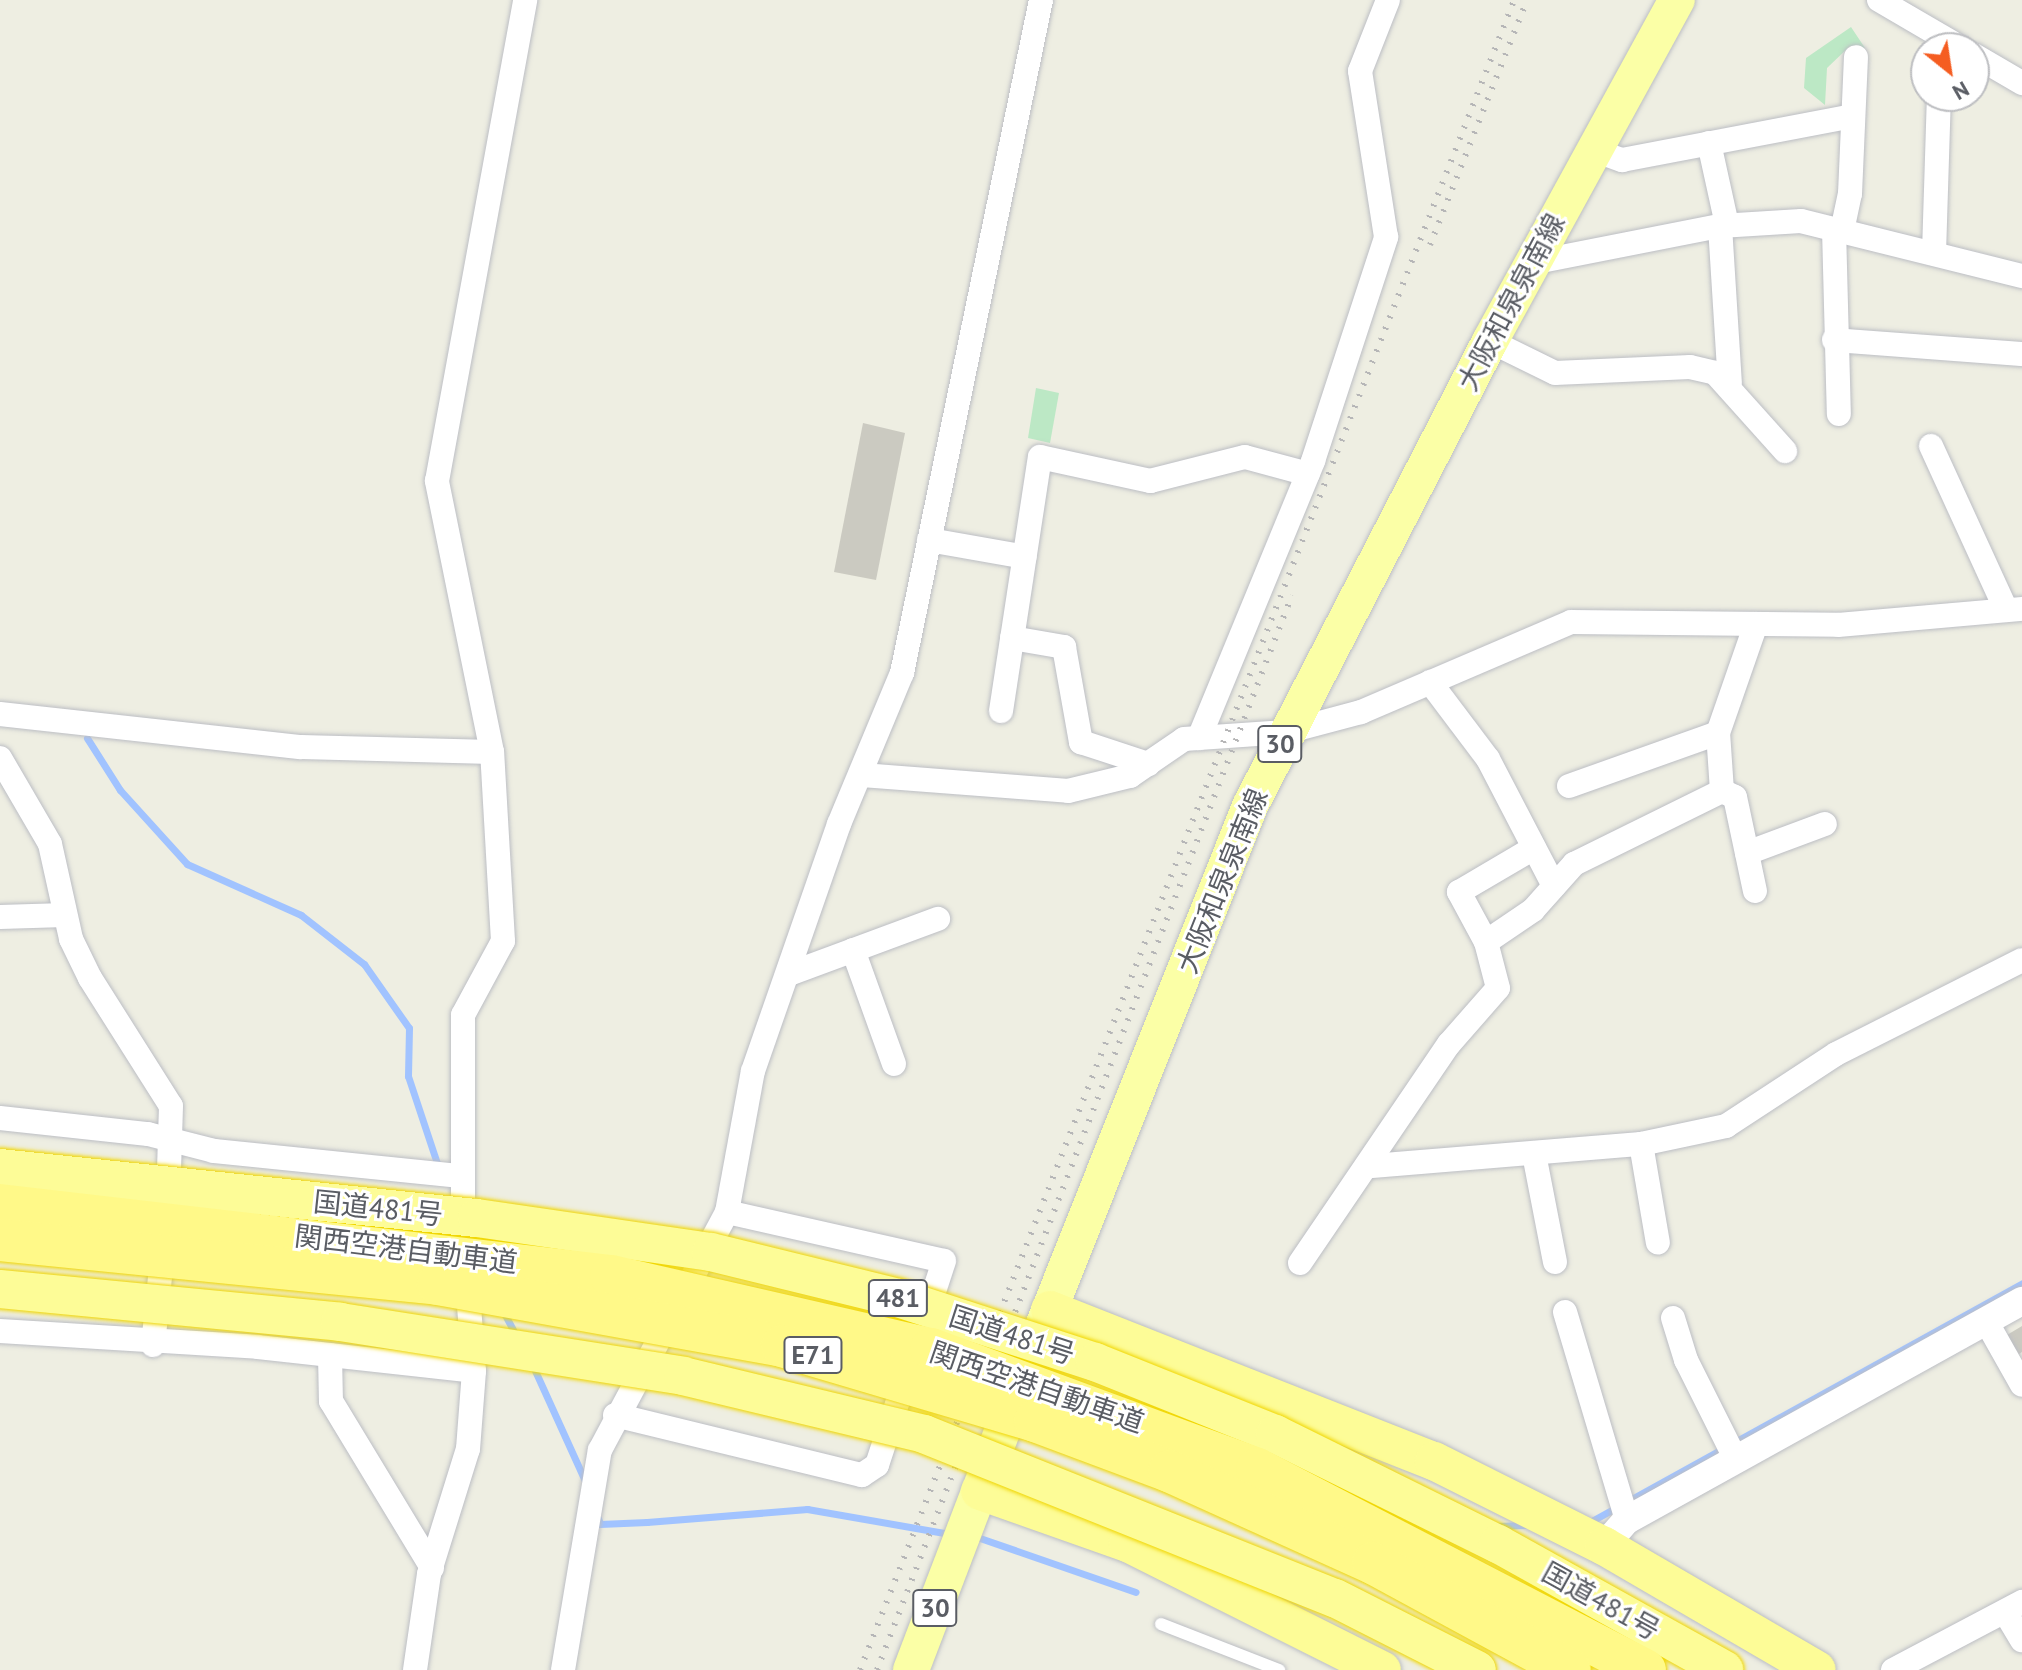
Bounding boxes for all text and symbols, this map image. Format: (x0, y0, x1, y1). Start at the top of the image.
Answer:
north arrow (1910, 32, 1990, 112)
text: N (1948, 75, 1974, 107)
street label: 大阪和泉泉南線 (1450, 208, 1572, 396)
road number: 30 (1256, 722, 1304, 766)
street label: 大阪和泉泉南線 (1170, 784, 1274, 978)
street label: 国道481号 (312, 1185, 444, 1231)
street label: 関西空港自動車道 (293, 1219, 519, 1279)
road number: 481 (866, 1276, 930, 1320)
street label: 国道481号 (945, 1299, 1079, 1371)
road number: E71 (783, 1333, 843, 1377)
street label: 関西空港自動車道 (926, 1335, 1148, 1439)
street label: 国道481号 (1536, 1555, 1666, 1647)
road number: 30 (911, 1586, 959, 1630)

